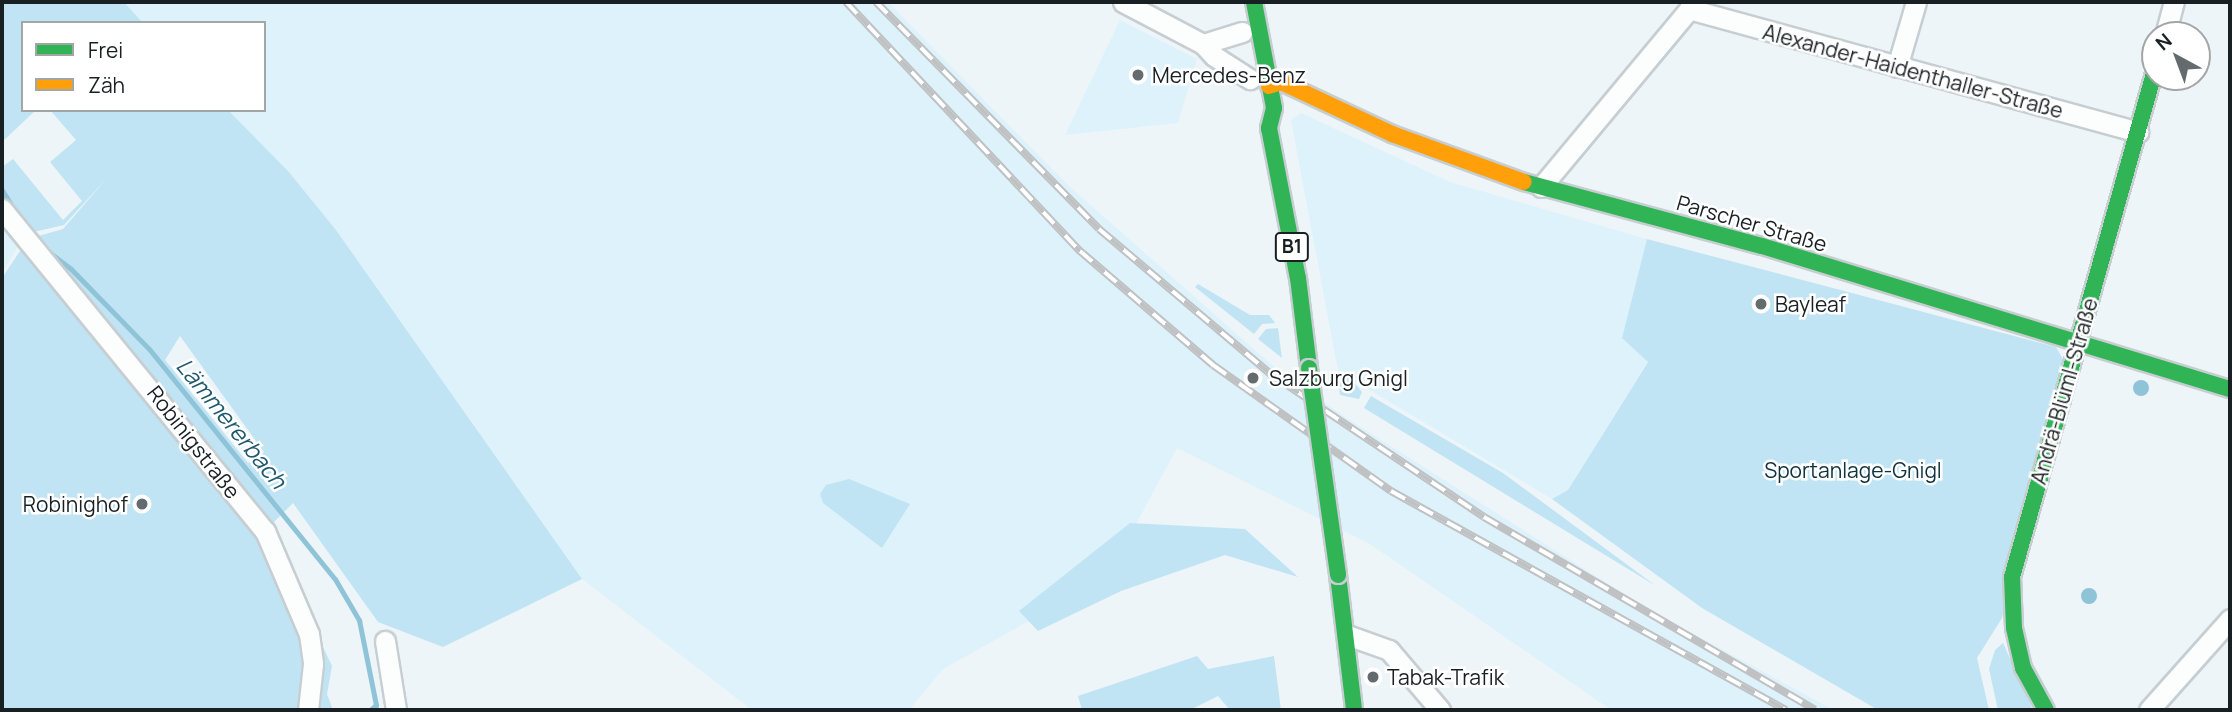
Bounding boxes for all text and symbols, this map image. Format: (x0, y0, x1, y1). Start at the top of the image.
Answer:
street label: Alexander-Haidenthaller-Straße (1760, 19, 2066, 123)
legend (21, 21, 266, 112)
north arrow (2141, 21, 2211, 91)
text: N (2150, 27, 2177, 56)
text: Frei (88, 36, 123, 64)
place label: Mercedes-Benz (1152, 62, 1306, 88)
marker: Mercedes-Benz (1130, 67, 1146, 83)
text: Zäh (88, 71, 125, 99)
street label: Parscher Straße (1674, 189, 1830, 257)
road number: B1 (1274, 232, 1310, 262)
place label: Bayleaf (1775, 291, 1846, 317)
street label: Andrä-Blüml-Straße (2025, 295, 2103, 487)
marker: Bayleaf (1753, 296, 1769, 312)
water label: Lämmererbach (171, 352, 293, 494)
place label: Salzburg Gnigl (1269, 365, 1408, 391)
marker: Salzburg Gnigl (1243, 368, 1263, 388)
street label: Robinigstraße (142, 381, 246, 503)
park label: Sportanlage-Gnigl (1764, 457, 1942, 483)
place label: Robinighof (23, 491, 128, 517)
marker: Robinighof (134, 496, 150, 512)
place label: Tabak-Trafik (1387, 664, 1504, 690)
marker: Tabak-Trafik (1365, 669, 1381, 685)

